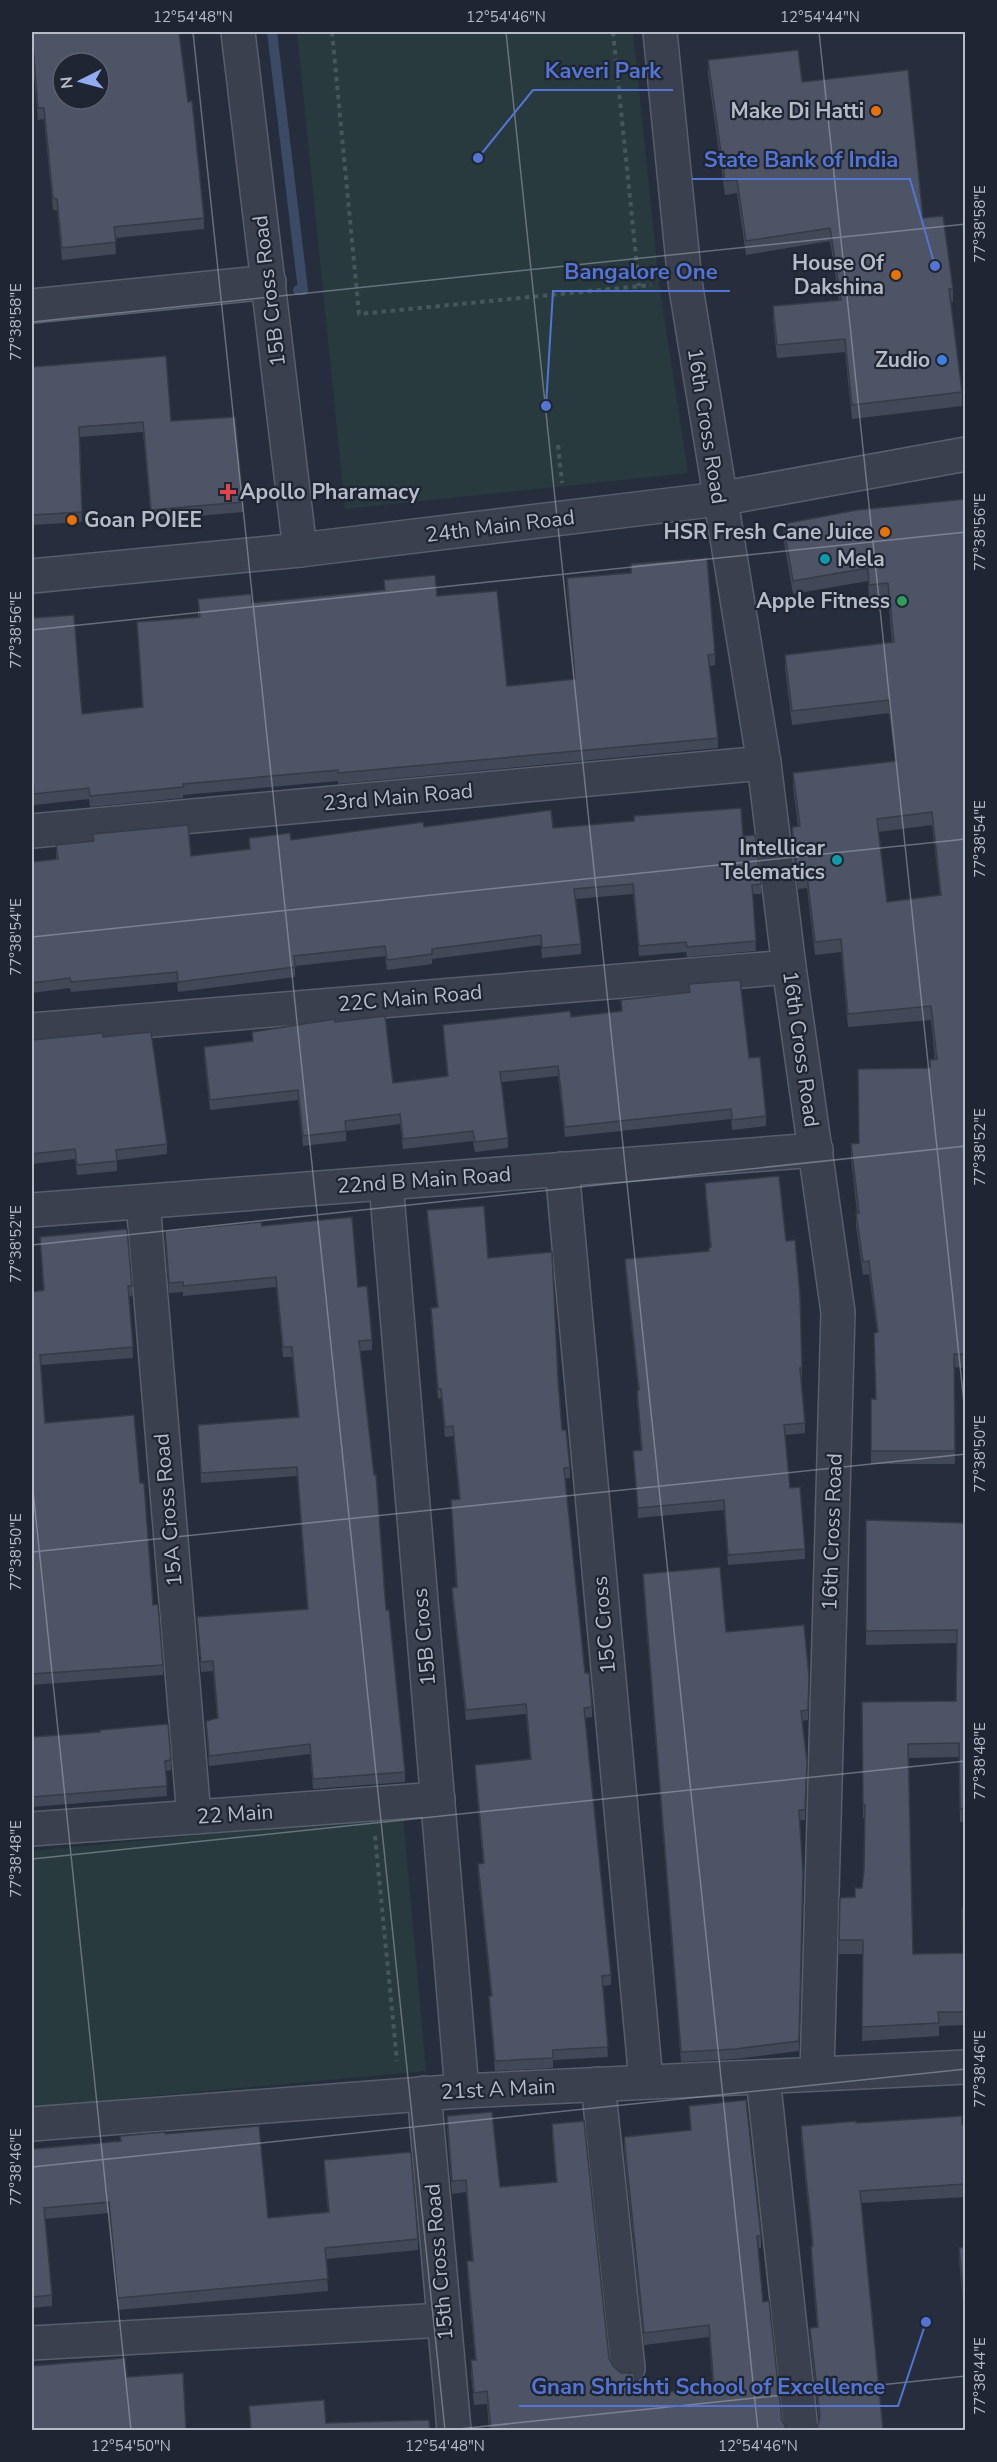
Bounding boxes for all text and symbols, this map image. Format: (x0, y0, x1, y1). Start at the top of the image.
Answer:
text: 12°54'48"N (153, 7, 233, 27)
text: 12°54'46"N (466, 7, 546, 27)
text: 12°54'44"N (780, 7, 860, 27)
callout: Kaveri Park (533, 50, 673, 90)
north arrow (51, 51, 111, 111)
text: Kaveri Park (545, 56, 662, 86)
text: N (56, 75, 79, 90)
place label: Make Di Hatti (731, 97, 864, 125)
marker: Make Di Hatti (869, 104, 883, 118)
callout: State Bank of India (692, 139, 910, 179)
text: State Bank of India (704, 145, 898, 175)
text: 77°38'58"E (970, 185, 990, 263)
street label: 15B Cross Road (246, 214, 292, 368)
place label: House Of Dakshina (792, 249, 884, 301)
callout: Bangalore One (553, 251, 730, 291)
text: Bangalore One (564, 257, 718, 287)
marker: House Of Dakshina (889, 268, 903, 282)
text: 77°38'58"E (6, 283, 26, 361)
street label: 16th Cross Road (681, 346, 733, 506)
place label: Zudio (875, 346, 930, 374)
marker: Zudio (935, 353, 949, 367)
place label: Apollo Pharamacy (240, 478, 420, 506)
marker: Apollo Pharamacy (221, 485, 235, 499)
text: 77°38'56"E (970, 493, 990, 571)
street label: 24th Main Road (424, 503, 576, 549)
place label: Goan POIEE (84, 506, 202, 534)
marker: Goan POIEE (65, 513, 79, 527)
place label: HSR Fresh Cane Juice (663, 518, 873, 546)
marker: HSR Fresh Cane Juice (878, 525, 892, 539)
place label: Mela (837, 545, 885, 573)
marker: Mela (818, 552, 832, 566)
place label: Apple Fitness (756, 587, 890, 615)
text: 77°38'56"E (6, 591, 26, 669)
marker: Apple Fitness (895, 594, 909, 608)
street label: 23rd Main Road (322, 777, 474, 817)
text: 77°38'54"E (970, 800, 990, 878)
place label: Intellicar Telematics (721, 834, 826, 886)
marker: Intellicar Telematics (830, 853, 844, 867)
text: 77°38'54"E (6, 898, 26, 976)
street label: 16th Cross Road (776, 969, 826, 1129)
street label: 22C Main Road (337, 978, 483, 1018)
text: 77°38'52"E (970, 1108, 990, 1186)
street label: 22nd B Main Road (336, 1160, 512, 1200)
text: 77°38'52"E (6, 1205, 26, 1283)
text: 77°38'50"E (970, 1415, 990, 1493)
street label: 15A Cross Road (147, 1432, 189, 1588)
street label: 16th Cross Road (815, 1453, 849, 1611)
text: 77°38'50"E (6, 1513, 26, 1591)
street label: 15C Cross (586, 1575, 622, 1675)
street label: 15B Cross (406, 1587, 442, 1687)
text: 77°38'48"E (970, 1722, 990, 1800)
street label: 22 Main (196, 1797, 274, 1831)
text: 77°38'48"E (6, 1820, 26, 1898)
text: 77°38'46"E (970, 2030, 990, 2108)
street label: 21st A Main (440, 2072, 556, 2106)
text: 77°38'46"E (6, 2128, 26, 2206)
street label: 15th Cross Road (418, 2182, 460, 2342)
text: 77°38'44"E (970, 2337, 990, 2415)
callout: Gnan Shrishti School of Excellence (519, 2366, 898, 2406)
text: Gnan Shrishti School of Excellence (531, 2372, 885, 2402)
text: 12°54'50"N (91, 2436, 171, 2456)
text: 12°54'48"N (405, 2436, 485, 2456)
text: 12°54'46"N (718, 2436, 798, 2456)

